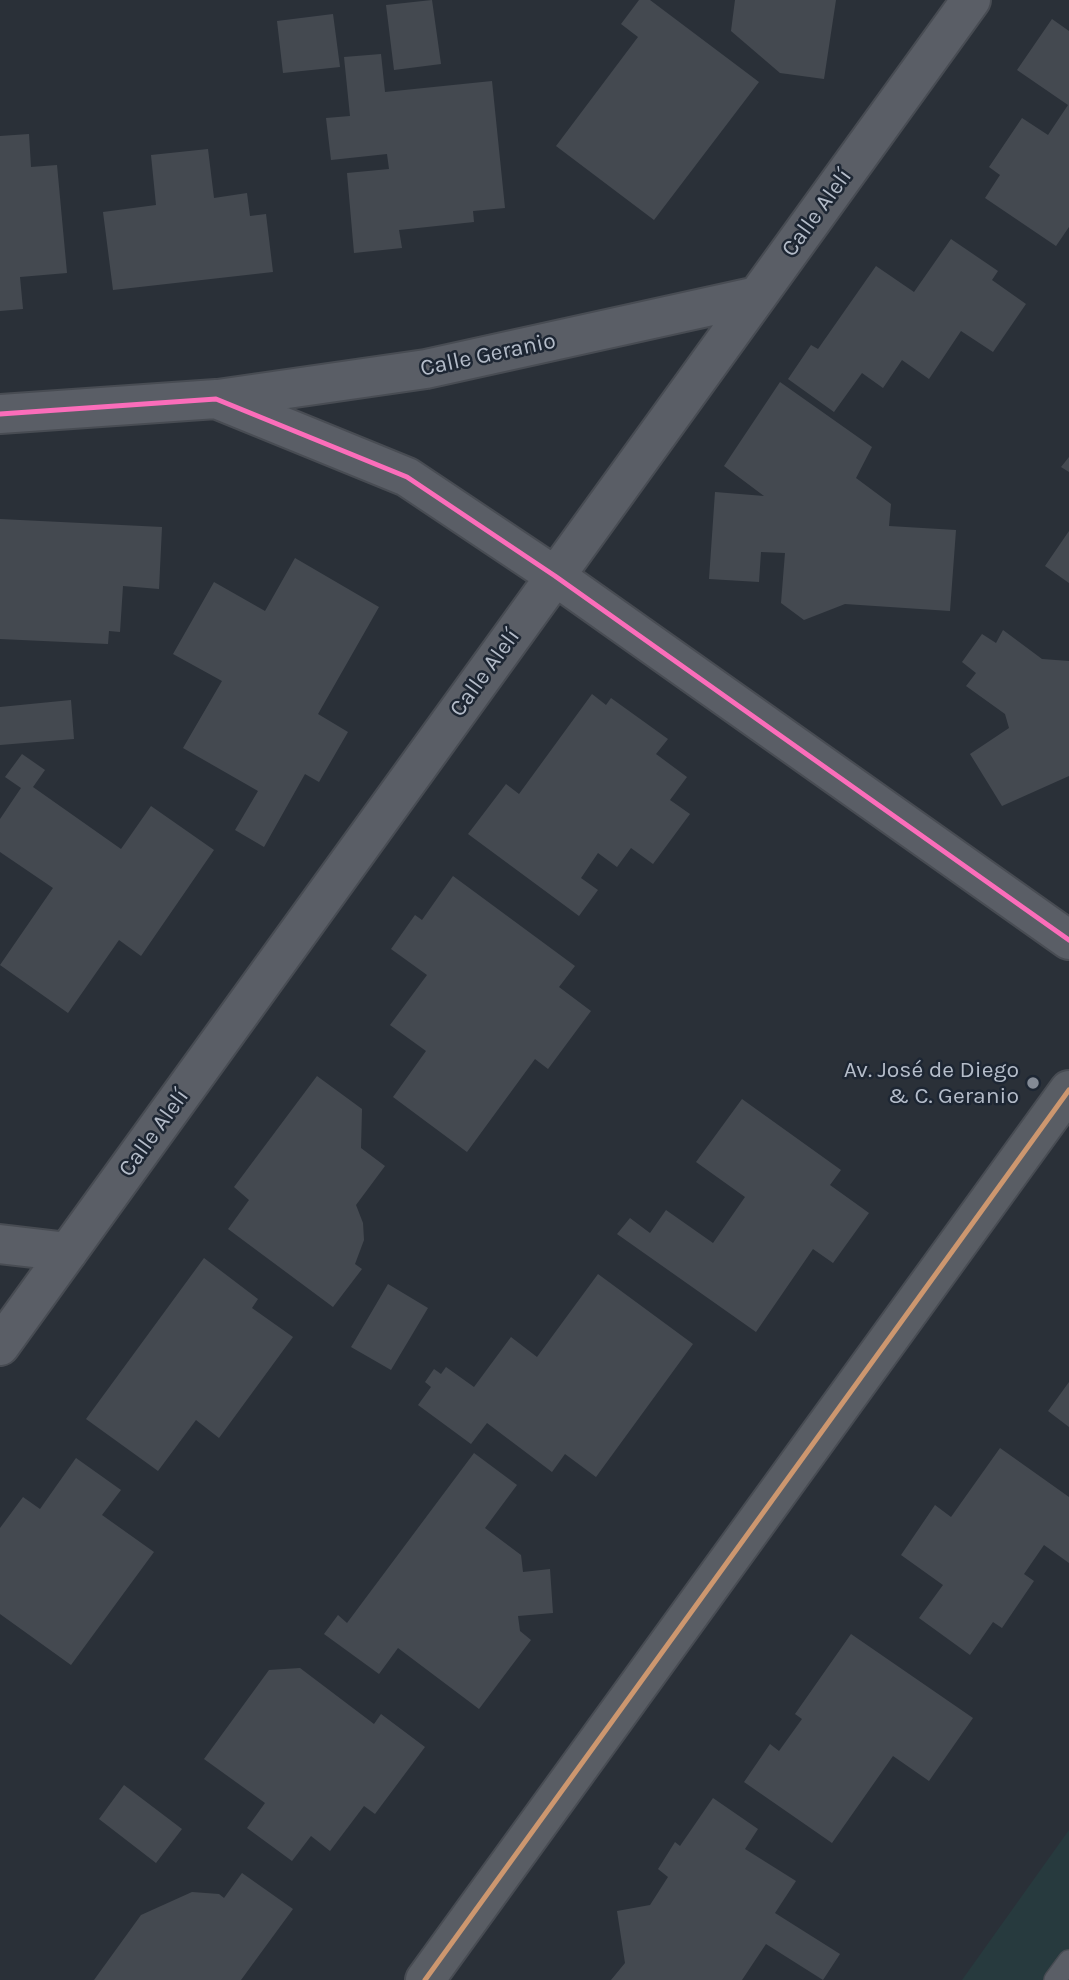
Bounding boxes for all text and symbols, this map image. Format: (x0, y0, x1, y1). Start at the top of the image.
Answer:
street label: Calle Alelí (776, 164, 858, 262)
street label: Calle Geranio (418, 327, 558, 383)
street label: Calle Alelí (444, 624, 526, 722)
place label: Av. José de Diego & C. Geranio (844, 1056, 1019, 1110)
marker: Av. José de Diego & C. Geranio (1025, 1075, 1041, 1091)
street label: Calle Alelí (113, 1084, 195, 1182)

